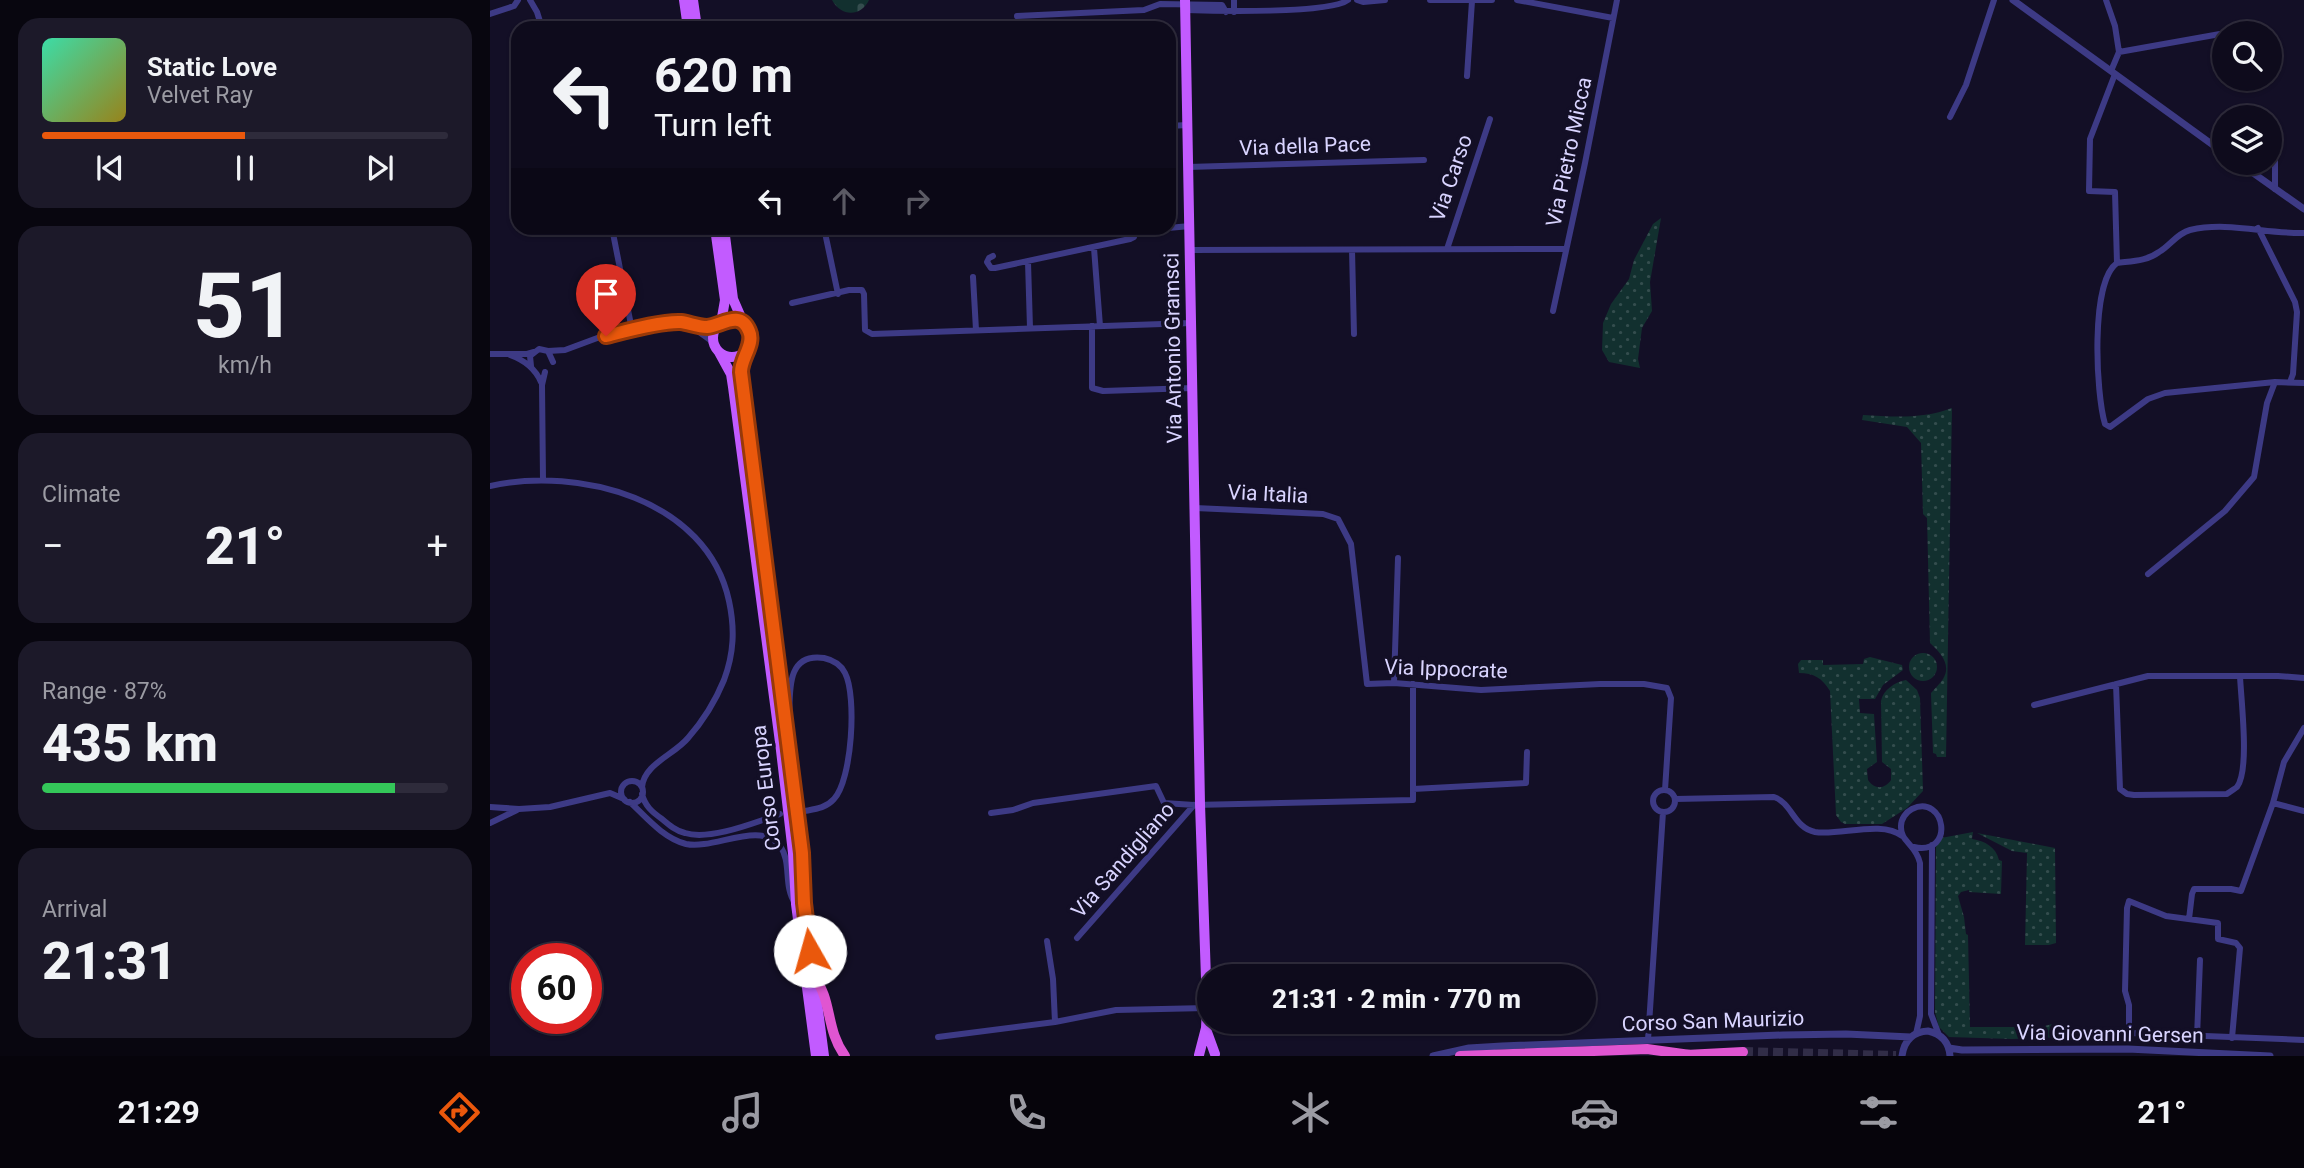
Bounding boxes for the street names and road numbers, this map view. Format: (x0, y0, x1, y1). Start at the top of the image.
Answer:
street label: Via Pietro Micca (1541, 75, 1597, 229)
street label: Via Carso (1425, 131, 1477, 225)
street label: Via della Pace (1239, 132, 1371, 160)
street label: Via Antonio Gramsci (1159, 252, 1187, 444)
street label: Via Italia (1227, 480, 1309, 508)
street label: Via Ippocrate (1384, 655, 1508, 683)
street label: Corso Europa (746, 724, 786, 852)
street label: Via Sandigliano (1067, 798, 1179, 922)
street label: Corso San Maurizio (1621, 1006, 1805, 1036)
street label: Via Giovanni Gersen (2016, 1020, 2204, 1048)

